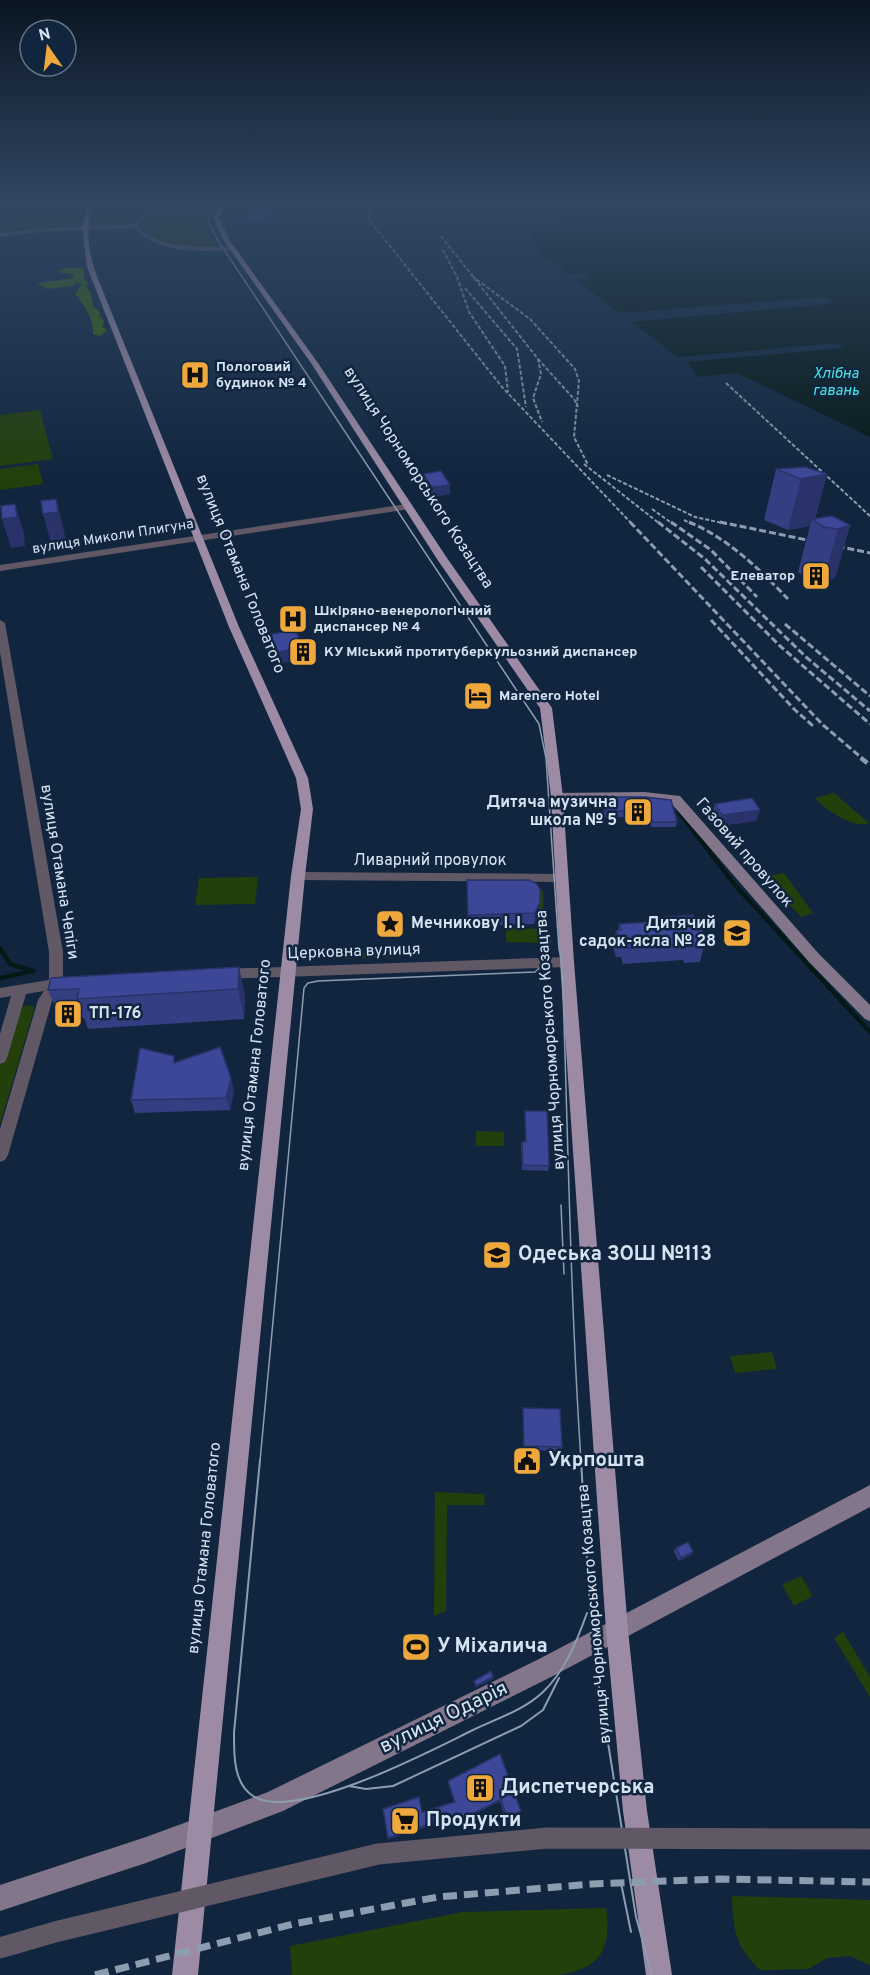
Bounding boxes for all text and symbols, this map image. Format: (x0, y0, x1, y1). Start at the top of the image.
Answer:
north arrow (18, 18, 78, 78)
text: N (37, 24, 53, 46)
hospital icon: Пологовий будинок № 4 (179, 359, 211, 391)
place label: Пологовий будинок № 4 (216, 359, 307, 392)
street label: вулиця Чорноморського Козацтва (339, 363, 497, 593)
water label: Хлібна гавань (813, 365, 859, 401)
street label: вулиця Отамана Головатого (191, 472, 289, 677)
street label: вулиця Миколи Плигуна (31, 516, 195, 558)
building icon: Елеватор (800, 560, 832, 592)
place label: Елеватор (731, 568, 795, 585)
hospital icon: Шкіряно-венерологічний диспансер № 4 (277, 603, 309, 635)
place label: Шкіряно-венерологічний диспансер № 4 (314, 603, 492, 636)
building icon: КУ Міський протитуберкульозний диспансер (287, 636, 319, 668)
place label: КУ Міський протитуберкульозний диспансер (324, 644, 637, 661)
hotel icon: Marenero Hotel (462, 680, 494, 712)
place label: Marenero Hotel (499, 688, 600, 705)
street label: вулиця Отамана Чепіги (35, 783, 83, 961)
place label: Дитяча музична школа № 5 (486, 793, 617, 831)
street label: Газовий провулок (691, 794, 797, 912)
building icon: Дитяча музична школа № 5 (622, 796, 654, 828)
street label: Ливарний провулок (353, 851, 507, 871)
place icon: Мечникову І. І. (374, 908, 406, 940)
street label: вулиця Чорноморського Козацтва (532, 909, 570, 1171)
place label: Мечникову І. І. (411, 914, 525, 934)
place label: Дитячий садок-ясла № 28 (579, 914, 716, 952)
school or university icon: Дитячий садок-ясла № 28 (721, 917, 753, 949)
street label: Церковна вулиця (287, 940, 421, 964)
street label: вулиця Отамана Головатого (234, 958, 276, 1172)
building icon: ТП-176 (52, 998, 84, 1030)
place label: ТП-176 (89, 1004, 141, 1024)
school or university icon: Одеська ЗОШ №113 (481, 1239, 513, 1271)
place label: Одеська ЗОШ №113 (518, 1242, 712, 1268)
street label: вулиця Отамана Головатого (184, 1441, 226, 1655)
public building icon: Укрпошта (511, 1445, 543, 1477)
place label: Укрпошта (548, 1448, 645, 1474)
street label: вулиця Чорноморського Козацтва (574, 1483, 616, 1745)
sports icon: У Міхалича (400, 1631, 432, 1663)
place label: У Міхалича (437, 1634, 548, 1660)
street label: вулиця Одарія (376, 1676, 512, 1760)
building icon: Диспетчерська (464, 1772, 496, 1804)
place label: Диспетчерська (501, 1775, 655, 1801)
supermarket icon: Продукти (389, 1805, 421, 1837)
place label: Продукти (426, 1808, 521, 1834)

